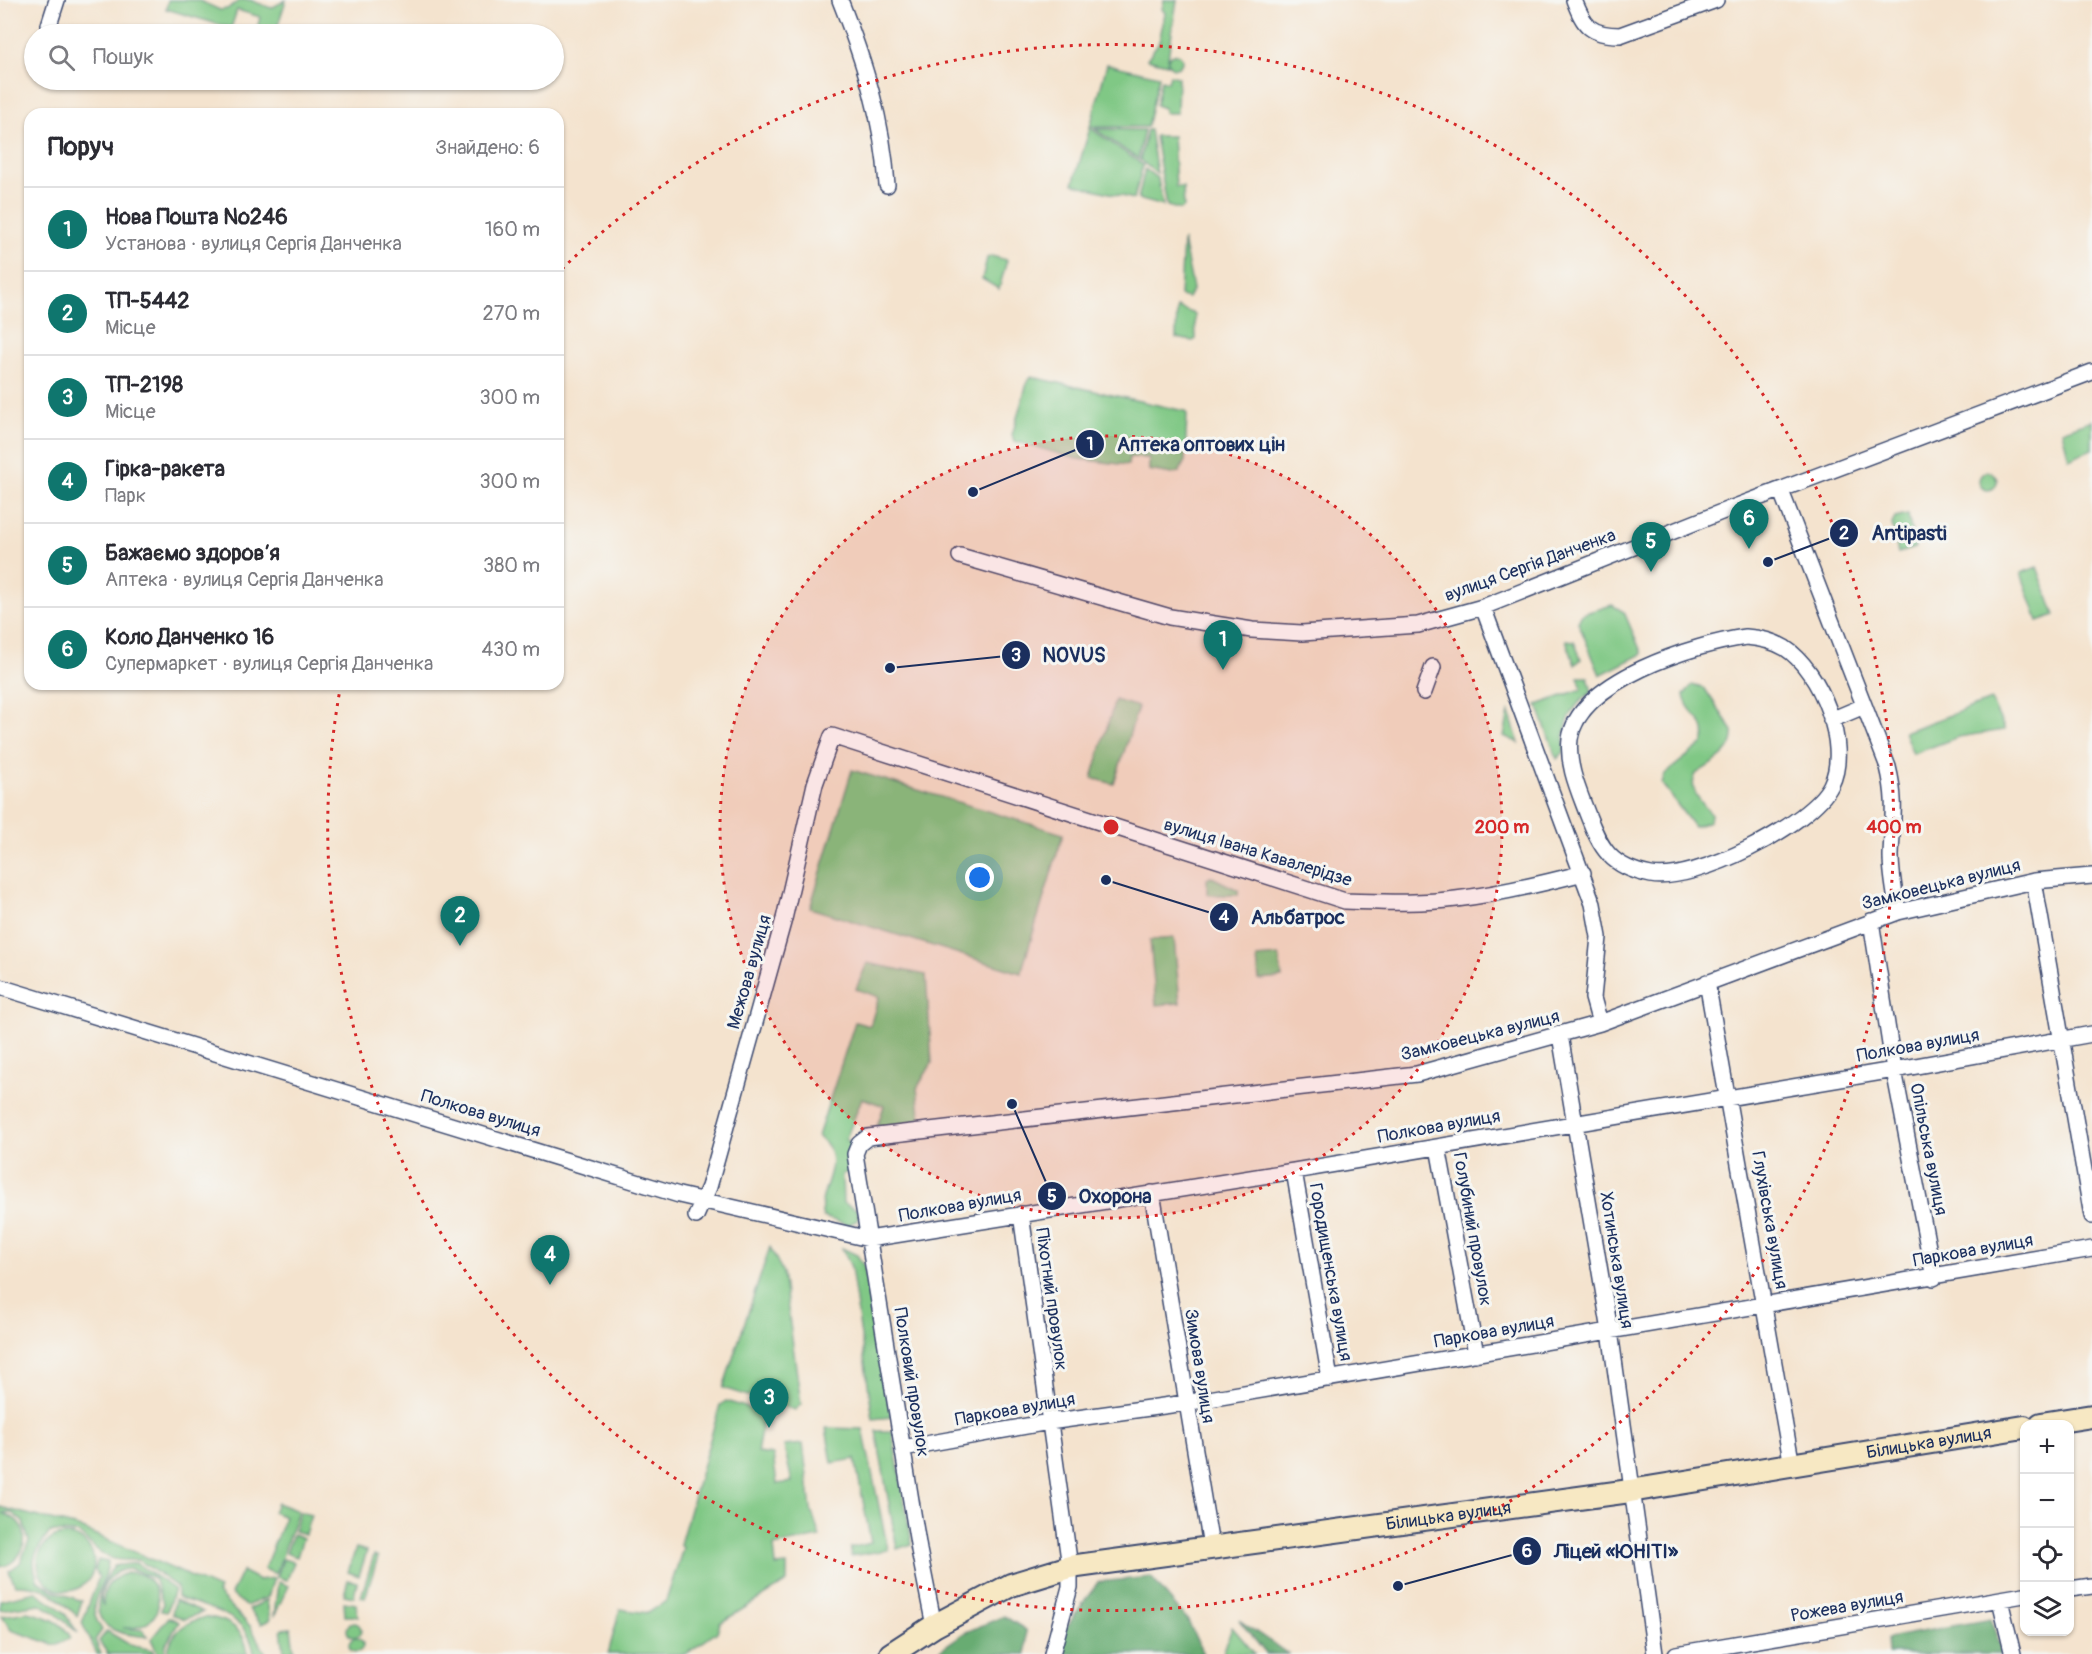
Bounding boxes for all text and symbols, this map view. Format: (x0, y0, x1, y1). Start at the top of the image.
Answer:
search box (24, 24, 564, 90)
icon: search (45, 41, 78, 74)
text: Пошук (93, 43, 154, 71)
text: Поруч (48, 131, 114, 163)
text: Знайдено: 6 (435, 135, 540, 160)
text: Нова Пошта №246 (105, 203, 288, 231)
text: 1 (64, 217, 71, 242)
text: 160 m (485, 217, 540, 242)
text: Установа · вулиця Сергія Данченка (105, 231, 402, 256)
text: ТП-5442 (105, 287, 190, 315)
text: 2 (62, 301, 73, 326)
text: 270 m (482, 301, 540, 326)
text: Місце (105, 315, 156, 340)
text: ТП-2198 (105, 371, 183, 399)
text: 3 (62, 385, 73, 410)
text: 300 m (479, 385, 540, 410)
text: Місце (105, 399, 156, 424)
callout: Аптека оптових цін (1075, 425, 1297, 463)
text: Аптека оптових цін (1117, 432, 1285, 457)
text: 1 (1086, 433, 1094, 456)
text: Гірка-ракета (105, 455, 225, 483)
text: 4 (62, 469, 73, 494)
text: 300 m (479, 469, 540, 494)
text: Парк (105, 483, 146, 508)
pin: 6 (1730, 500, 1768, 549)
callout: Antipasti (1829, 514, 1958, 552)
text: Antipasti (1871, 521, 1947, 546)
pin: 5 (1632, 522, 1670, 572)
text: 2 (1839, 522, 1849, 545)
street label: вулиця Сергія Данченка (1441, 524, 1619, 607)
text: Бажаємо здоровʼя (105, 539, 280, 567)
text: 5 (62, 553, 73, 578)
text: 380 m (483, 553, 540, 578)
text: Аптека · вулиця Сергія Данченка (105, 567, 383, 592)
pin: 1 (1204, 620, 1242, 670)
text: Коло Данченко 16 (105, 623, 274, 651)
callout: NOVUS (1001, 636, 1118, 674)
text: 6 (62, 637, 73, 662)
text: 430 m (481, 637, 540, 662)
text: NOVUS (1042, 643, 1106, 668)
text: 3 (1011, 644, 1021, 667)
text: Супермаркет · вулиця Сергія Данченка (105, 651, 433, 676)
street label: вулиця Івана Кавалерідзе (1161, 813, 1355, 892)
text: 200 m (1475, 816, 1529, 839)
text: 400 m (1867, 816, 1921, 839)
centre of rings (1101, 817, 1121, 837)
street label: Замковецька вулиця (1859, 854, 2023, 915)
your location (965, 863, 994, 892)
pin: 2 (440, 896, 480, 946)
callout: Альбатрос (1209, 898, 1357, 936)
text: Альбатрос (1251, 905, 1345, 930)
text: 4 (1219, 906, 1230, 929)
street label: Межова вулиця (722, 912, 777, 1032)
street label: Замковецька вулиця (1398, 1005, 1562, 1066)
street label: Полкова вулиця (1855, 1023, 1981, 1068)
street label: Опільська вулиця (1904, 1081, 1953, 1217)
street label: Полкова вулиця (418, 1084, 543, 1143)
street label: Полкова вулиця (1376, 1104, 1502, 1149)
street label: Глухівська вулиця (1746, 1149, 1793, 1291)
street label: Голубиний провулок (1448, 1150, 1497, 1308)
callout: Охорона (1037, 1177, 1163, 1215)
street label: Городищенська вулиця (1304, 1181, 1357, 1363)
street label: Полкова вулиця (897, 1183, 1023, 1228)
text: Охорона (1079, 1184, 1151, 1209)
text: 5 (1047, 1185, 1057, 1208)
street label: Хотинська вулиця (1594, 1190, 1639, 1330)
street label: Піхотний провулок (1030, 1226, 1073, 1372)
street label: Паркова вулиця (1911, 1229, 2035, 1272)
pin: 4 (530, 1236, 570, 1285)
street label: Полковий провулок (888, 1306, 935, 1458)
street label: Зимова вулиця (1179, 1307, 1220, 1425)
street label: Паркова вулиця (1432, 1310, 1556, 1353)
pin: 3 (750, 1378, 788, 1428)
street label: Паркова вулиця (953, 1388, 1077, 1431)
map controls (2020, 1420, 2074, 1636)
button: + (2020, 1420, 2074, 1474)
street label: Білицька вулиця (1865, 1421, 1993, 1464)
button: − (2020, 1474, 2074, 1528)
street label: Білицька вулиця (1384, 1496, 1513, 1536)
button: locate (2020, 1528, 2074, 1582)
callout: Ліцей «ЮНІТІ» (1512, 1532, 1690, 1570)
text: Ліцей «ЮНІТІ» (1553, 1539, 1679, 1564)
text: 6 (1522, 1540, 1532, 1563)
button: layers (2020, 1582, 2074, 1636)
street label: Рожева вулиця (1789, 1585, 1905, 1628)

